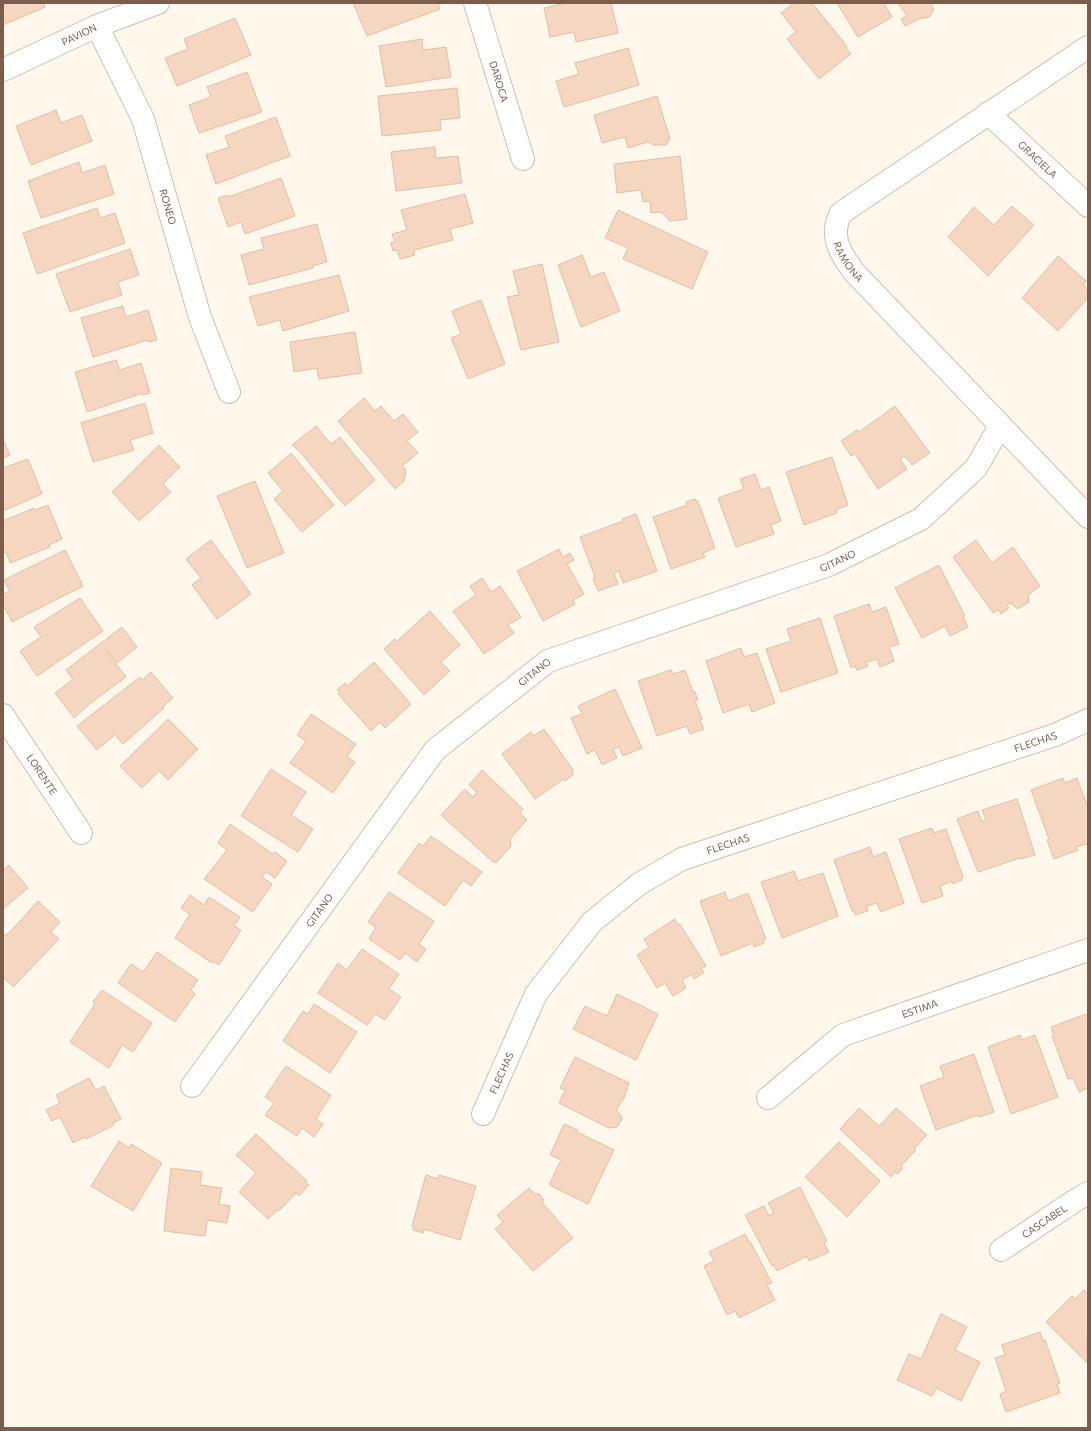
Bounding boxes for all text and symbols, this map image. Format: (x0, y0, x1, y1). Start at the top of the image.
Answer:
street label: PAVION (60, 21, 99, 48)
street label: DAROCA (487, 59, 511, 104)
street label: GRACIELA (1016, 138, 1060, 180)
street label: RONEO (157, 188, 179, 226)
street label: RAMONA (831, 240, 866, 284)
street label: GITANO (818, 547, 857, 574)
street label: GITANO (515, 655, 553, 688)
street label: FLECHAS (1012, 729, 1059, 754)
street label: LORENTE (24, 752, 60, 797)
street label: FLECHAS (705, 831, 751, 856)
street label: GITANO (303, 891, 335, 929)
street label: ESTIMA (900, 997, 939, 1020)
street label: FLECHAS (487, 1050, 516, 1096)
street label: CASCABEL (1019, 1202, 1069, 1240)

